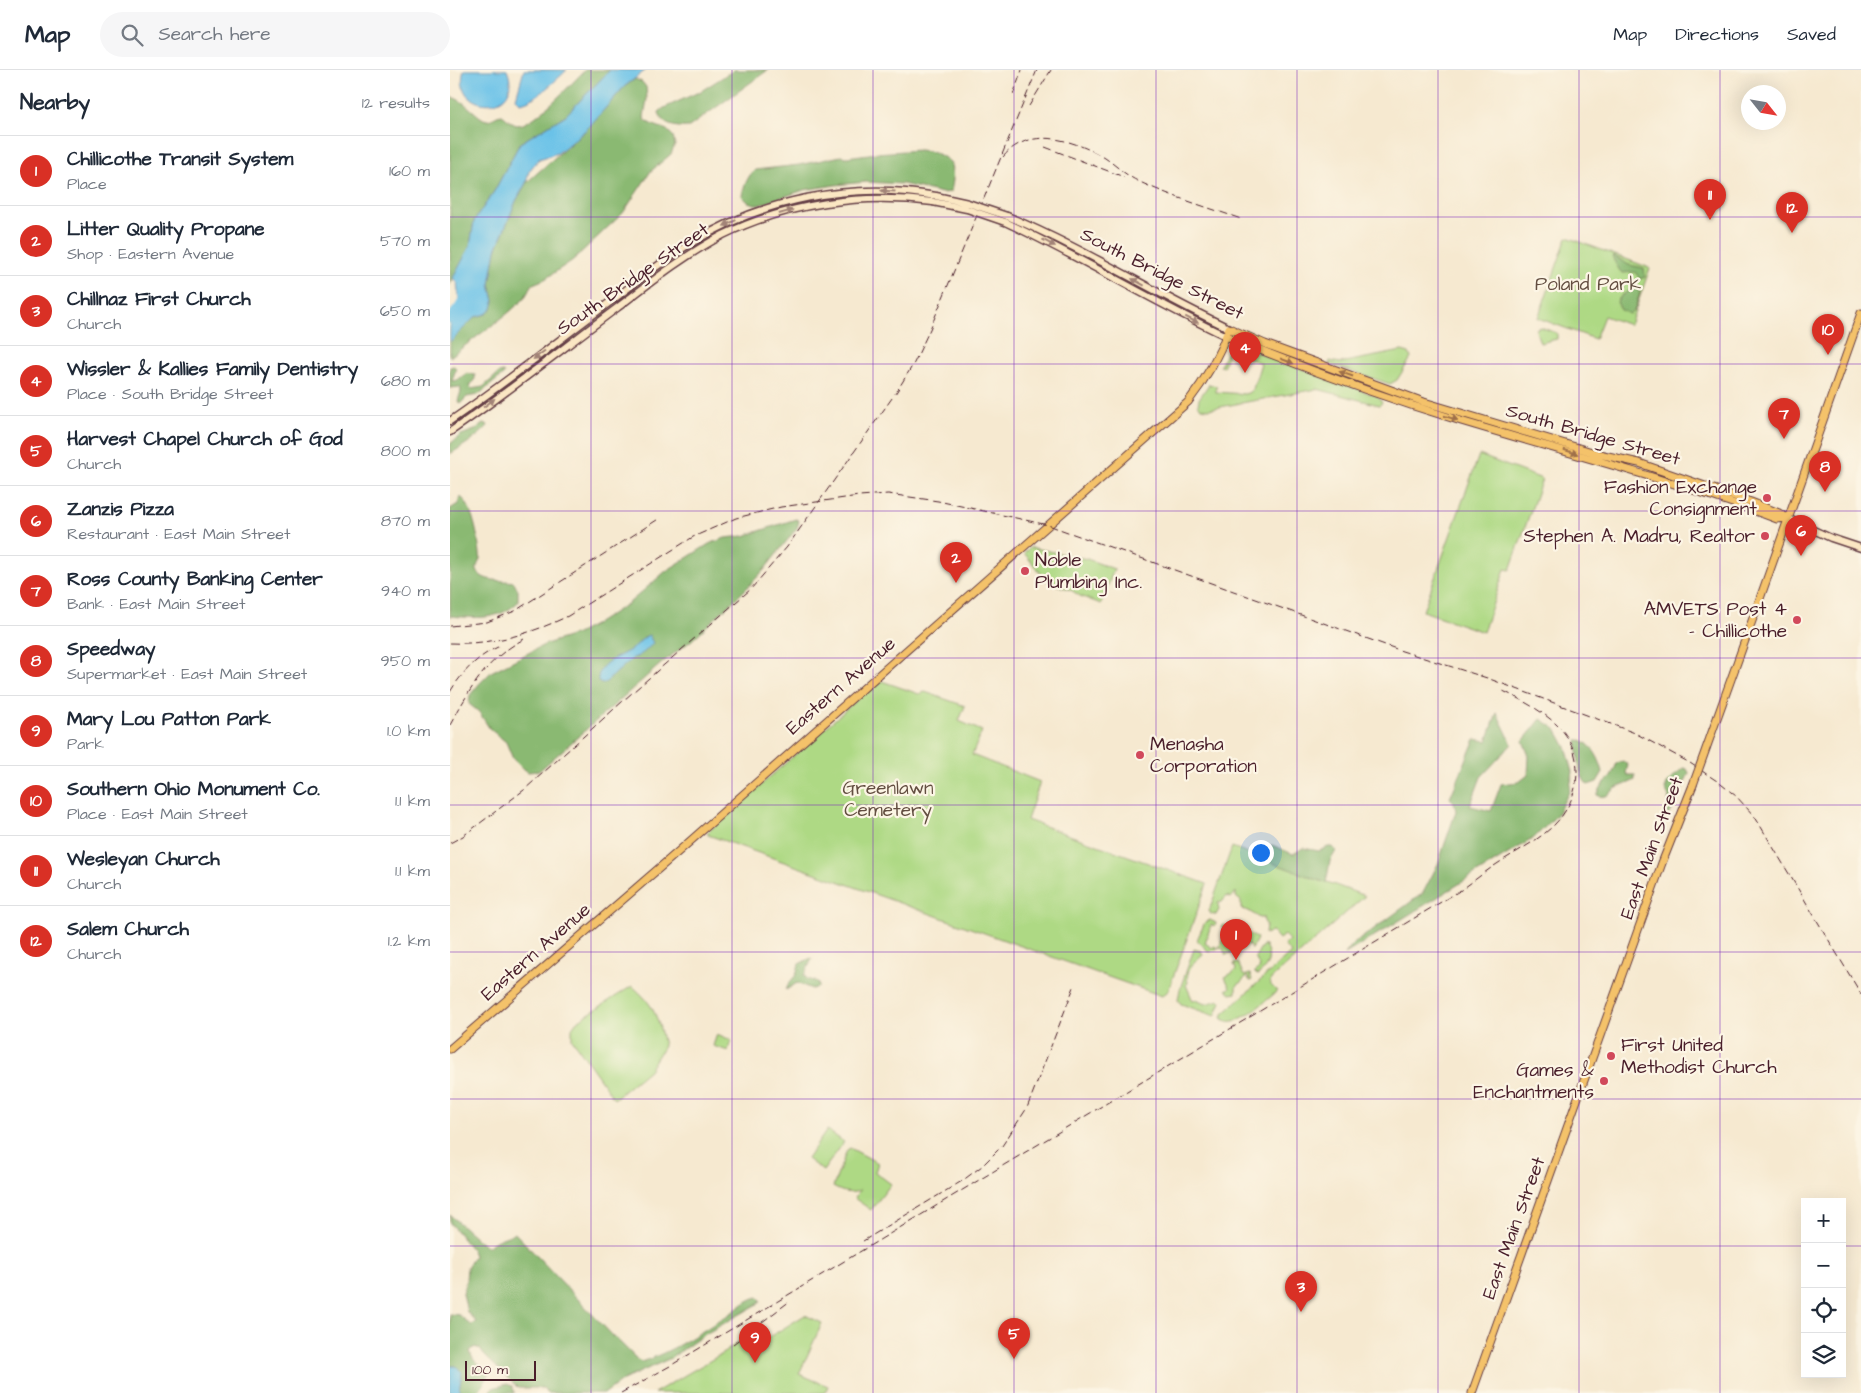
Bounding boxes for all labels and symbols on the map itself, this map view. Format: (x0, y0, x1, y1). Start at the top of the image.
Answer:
north arrow (1741, 85, 1786, 130)
pin: 11 (1694, 179, 1726, 220)
one-way arrow (879, 187, 895, 195)
pin: 12 (1776, 192, 1808, 233)
one-way arrow (778, 207, 793, 215)
street label: South Bridge Street (551, 216, 715, 343)
one-way arrow (723, 219, 737, 227)
street label: South Bridge Street (1075, 221, 1249, 328)
one-way arrow (1042, 239, 1057, 247)
park label: Poland Park (1535, 271, 1641, 298)
one-way arrow (1131, 278, 1146, 286)
pin: 10 (1812, 314, 1844, 355)
one-way arrow (1185, 316, 1200, 324)
pin: 4 (1229, 332, 1261, 373)
one-way arrow (532, 350, 546, 360)
one-way arrow (1280, 358, 1294, 366)
one-way arrow (1338, 369, 1353, 377)
street label: South Bridge Street (1502, 397, 1684, 474)
one-way arrow (482, 398, 495, 409)
pin: 7 (1768, 398, 1800, 439)
one-way arrow (1444, 414, 1459, 422)
one-way arrow (1563, 449, 1578, 457)
pin: 8 (1809, 451, 1841, 492)
place label: Fashion Exchange Consignment (1604, 474, 1757, 524)
marker: Fashion Exchange Consignment (1761, 492, 1773, 504)
pin: 6 (1785, 515, 1817, 556)
place label: Stephen A. Madru, Realtor (1523, 523, 1756, 550)
marker: Stephen A. Madru, Realtor (1759, 530, 1771, 542)
pin: 2 (940, 542, 972, 583)
place label: Noble Plumbing Inc. (1035, 547, 1142, 597)
marker: Noble Plumbing Inc. (1019, 565, 1031, 577)
place label: AMVETS Post 4 - Chillicothe (1644, 596, 1787, 645)
marker: AMVETS Post 4 - Chillicothe (1791, 614, 1803, 626)
street label: Eastern Avenue (780, 631, 902, 741)
place label: Menasha Corporation (1150, 731, 1257, 780)
marker: Menasha Corporation (1134, 749, 1146, 761)
street label: East Main Street (1614, 773, 1690, 923)
park label: Greenlawn Cemetery (842, 775, 934, 825)
your location (1248, 840, 1274, 866)
street label: Eastern Avenue (475, 897, 597, 1007)
pin: 1 (1220, 919, 1252, 960)
place label: First United Methodist Church (1621, 1032, 1777, 1081)
marker: First United Methodist Church (1605, 1050, 1617, 1062)
place label: Games & Enchantments (1473, 1057, 1594, 1106)
marker: Games & Enchantments (1598, 1075, 1610, 1087)
street label: East Main Street (1476, 1153, 1552, 1303)
pin: 3 (1285, 1271, 1317, 1312)
pin: 5 (998, 1318, 1030, 1359)
pin: 9 (739, 1322, 771, 1363)
scale bar (465, 1358, 536, 1381)

